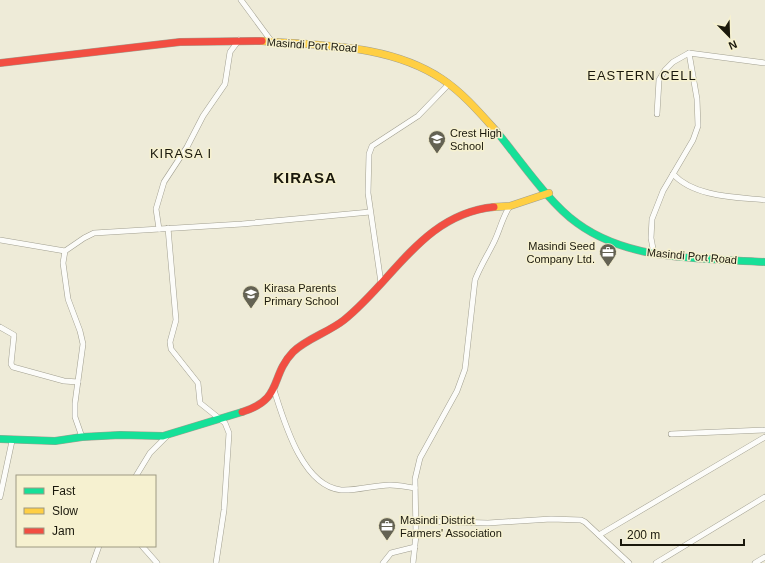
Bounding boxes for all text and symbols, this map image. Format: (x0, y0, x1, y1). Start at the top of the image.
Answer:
north arrow (709, 16, 749, 56)
street label: Masindi Port Road (266, 36, 358, 54)
text: N (727, 38, 739, 52)
district label: EASTERN CELL (587, 68, 697, 83)
place label: Crest High School (450, 127, 502, 152)
school or university icon: Crest High School (427, 129, 447, 154)
district label: KIRASA I (150, 146, 212, 161)
district label: KIRASA (273, 169, 337, 186)
place label: Masindi Seed Company Ltd. (527, 240, 595, 265)
office icon: Masindi Seed Company Ltd. (598, 242, 618, 267)
street label: Masindi Port Road (646, 246, 738, 266)
place label: Kirasa Parents Primary School (264, 282, 339, 307)
school or university icon: Kirasa Parents Primary School (241, 284, 261, 309)
legend (16, 475, 156, 547)
text: Fast (52, 484, 76, 498)
text: Slow (52, 504, 78, 518)
place label: Masindi District Farmers' Association (400, 514, 502, 539)
office icon: Masindi District Farmers' Association (377, 516, 397, 541)
scale bar (621, 521, 744, 547)
text: Jam (52, 524, 75, 538)
text: 200 m (627, 528, 660, 542)

